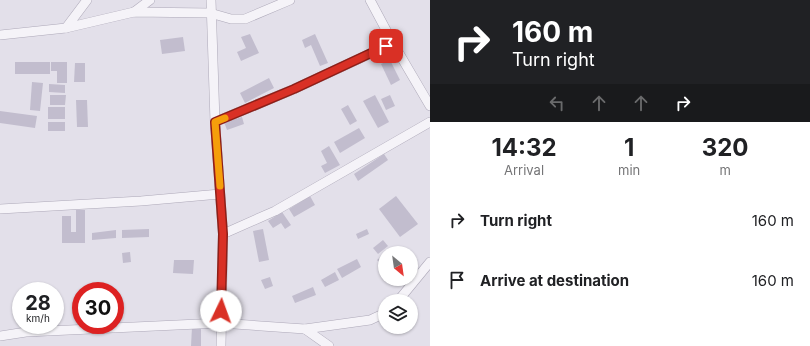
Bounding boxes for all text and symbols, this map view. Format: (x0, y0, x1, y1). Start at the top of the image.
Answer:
text: 160 m (512, 15, 593, 49)
icon: right (446, 16, 498, 68)
pin (369, 29, 403, 63)
icon: arrive (375, 35, 397, 57)
text: Turn right (512, 49, 595, 70)
icon: left (546, 92, 568, 114)
icon: ahead (588, 92, 610, 114)
icon: ahead (630, 92, 652, 114)
icon: right (672, 92, 694, 114)
text: 14:32 (491, 133, 557, 162)
text: 1 (624, 133, 634, 162)
text: 320 (702, 133, 749, 162)
text: Arrival (504, 162, 544, 178)
text: min (618, 162, 640, 178)
text: m (719, 162, 731, 178)
icon: right (446, 209, 468, 231)
text: Turn right (480, 211, 552, 230)
text: 160 m (752, 211, 794, 230)
north arrow (378, 246, 418, 286)
map controls (378, 246, 418, 334)
icon: arrive (446, 269, 468, 291)
text: Arrive at destination (480, 271, 629, 290)
text: 160 m (752, 271, 794, 290)
speed limit sign: 30 (72, 282, 124, 334)
position arrow (200, 290, 242, 332)
text: 28 (25, 291, 51, 315)
button: layers (378, 294, 418, 334)
text: km/h (26, 312, 50, 324)

